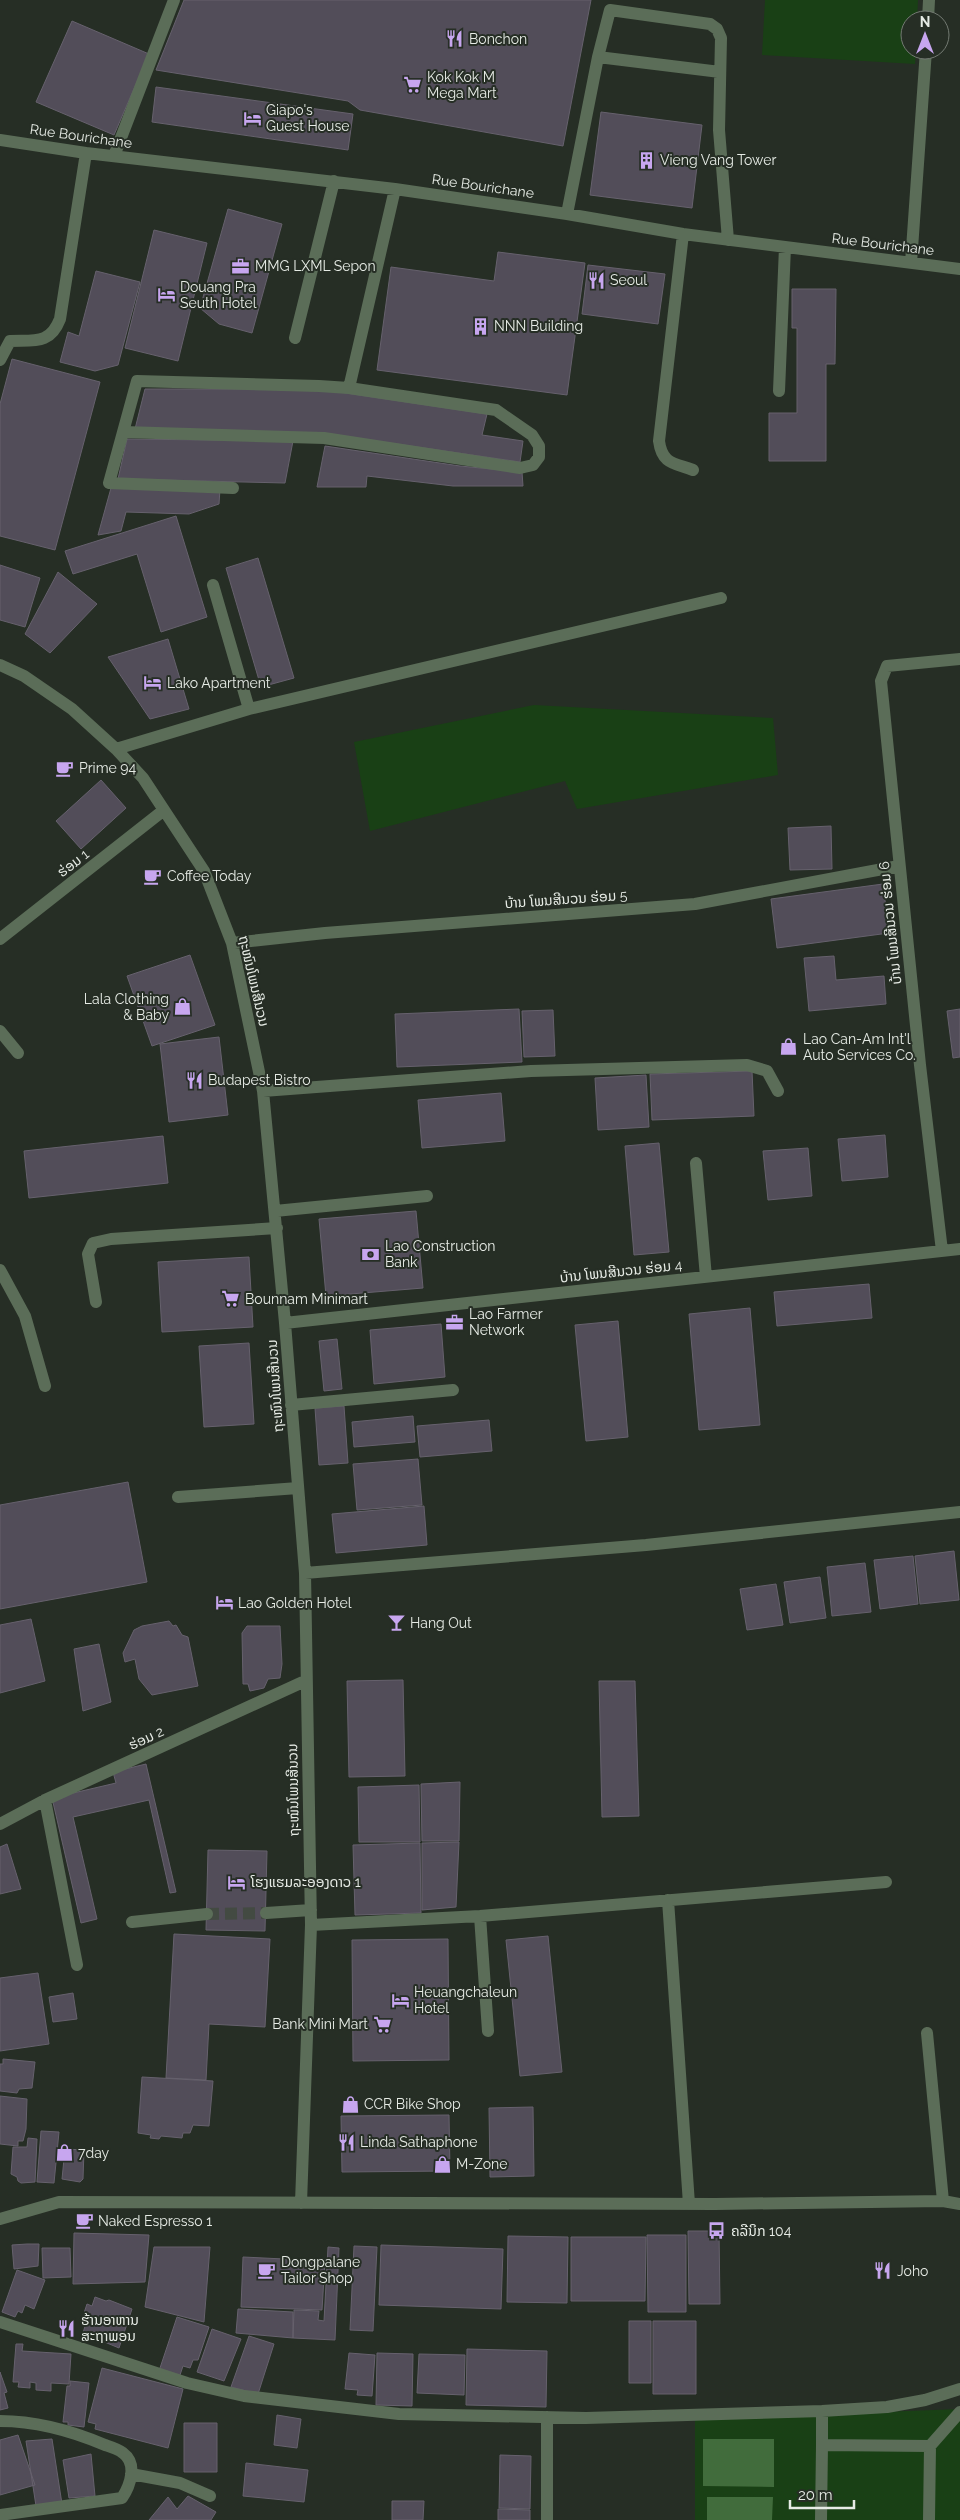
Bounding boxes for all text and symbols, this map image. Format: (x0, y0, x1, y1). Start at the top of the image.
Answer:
north arrow (900, 10, 950, 60)
text: N (920, 14, 930, 30)
restaurant icon: Bonchon (445, 29, 465, 49)
place label: Bonchon (469, 31, 527, 47)
place label: Kok Kok M Mega Mart (427, 69, 497, 101)
supermarket icon: Kok Kok M Mega Mart (403, 75, 423, 95)
place label: Giapo's Guest House (266, 102, 349, 134)
hotel icon: Giapo's Guest House (242, 108, 262, 128)
street label: Rue Bourichane (29, 121, 133, 151)
building icon: Vieng Vang Tower (636, 150, 656, 170)
place label: Vieng Vang Tower (660, 152, 776, 168)
street label: Rue Bourichane (431, 171, 535, 201)
street label: Rue Bourichane (831, 230, 935, 258)
office icon: MMG LXML Sepon (231, 256, 251, 276)
place label: MMG LXML Sepon (255, 258, 376, 274)
restaurant icon: Seoul (586, 270, 606, 290)
place label: Seoul (610, 272, 647, 288)
place label: Douang Pra Seuth Hotel (180, 279, 257, 311)
hotel icon: Douang Pra Seuth Hotel (156, 285, 176, 305)
building icon: NNN Building (470, 316, 490, 336)
place label: NNN Building (494, 318, 583, 334)
hotel icon: Lako Apartment (143, 673, 163, 693)
place label: Lako Apartment (167, 675, 271, 691)
cafe icon: Prime 94 (55, 758, 75, 778)
place label: Prime 94 (79, 760, 137, 776)
street label: ຮ່ອມ 1 (54, 846, 92, 880)
street label: ບ້ານ ໂພນສີນວນ ຮ່ອມ 6 (876, 861, 904, 985)
cafe icon: Coffee Today (143, 866, 163, 886)
place label: Coffee Today (167, 868, 252, 884)
street label: ບ້ານ ໂພນສີນວນ ຮ່ອມ 5 (504, 887, 628, 911)
street label: ຖະໜົນໂພນສີນວນ (236, 934, 272, 1028)
place label: Lala Clothing & Baby (84, 991, 169, 1023)
shop icon: Lala Clothing & Baby (173, 997, 193, 1017)
place label: Lao Can-Am Int'l Auto Services Co. (803, 1031, 916, 1063)
shop icon: Lao Can-Am Int'l Auto Services Co. (779, 1037, 799, 1057)
restaurant icon: Budapest Bistro (184, 1070, 204, 1090)
place label: Budapest Bistro (208, 1072, 311, 1088)
place label: Lao Construction Bank (385, 1238, 495, 1270)
bank icon: Lao Construction Bank (361, 1244, 381, 1264)
street label: ບ້ານ ໂພນສີນວນ ຮ່ອມ 4 (559, 1257, 683, 1285)
supermarket icon: Bounnam Minimart (221, 1289, 241, 1309)
place label: Bounnam Minimart (245, 1291, 368, 1307)
place label: Lao Farmer Network (469, 1306, 543, 1338)
office icon: Lao Farmer Network (445, 1312, 465, 1332)
street label: ຖະໜົນໂພນສີນວນ (264, 1339, 286, 1433)
hotel icon: Lao Golden Hotel (214, 1593, 234, 1613)
place label: Lao Golden Hotel (238, 1595, 352, 1611)
bar icon: Hang Out (386, 1613, 406, 1633)
place label: Hang Out (410, 1615, 472, 1631)
street label: ຮ່ອມ 2 (126, 1723, 166, 1753)
street label: ຖະໜົນໂພນສີນວນ (284, 1743, 302, 1837)
hotel icon: ໂຮງແຮມລະອອງດາວ 1 (227, 1872, 247, 1892)
place label: ໂຮງແຮມລະອອງດາວ 1 (250, 1874, 361, 1890)
place label: Heuangchaleun Hotel (414, 1984, 517, 2016)
hotel icon: Heuangchaleun Hotel (390, 1990, 410, 2010)
supermarket icon: Bank Mini Mart (372, 2014, 392, 2034)
place label: Bank Mini Mart (272, 2016, 368, 2032)
shop icon: CCR Bike Shop (340, 2094, 360, 2114)
place label: CCR Bike Shop (364, 2096, 461, 2112)
restaurant icon: Linda Sathaphone (336, 2132, 356, 2152)
place label: Linda Sathaphone (360, 2134, 477, 2150)
shop icon: 7day (54, 2143, 74, 2163)
place label: 7day (78, 2145, 110, 2161)
shop icon: M-Zone (432, 2154, 452, 2174)
place label: M-Zone (456, 2156, 507, 2172)
cafe icon: Naked Espresso 1 (74, 2211, 94, 2231)
place label: Naked Espresso 1 (98, 2213, 212, 2229)
bus stop icon: ຄລີນິກ 104 (707, 2221, 727, 2241)
place label: ຄລີນິກ 104 (731, 2223, 792, 2239)
place label: Dongpalane Tailor Shop (281, 2254, 360, 2286)
cafe icon: Dongpalane Tailor Shop (257, 2260, 277, 2280)
restaurant icon: Joho (873, 2261, 893, 2281)
place label: Joho (897, 2263, 928, 2279)
place label: ຮ້ານອາຫານ ສະຖາພອນ (81, 2312, 139, 2344)
restaurant icon: ຮ້ານອາຫານ ສະຖາພອນ (57, 2318, 77, 2338)
scale bar (790, 2478, 854, 2510)
text: 20 m (798, 2486, 833, 2504)

